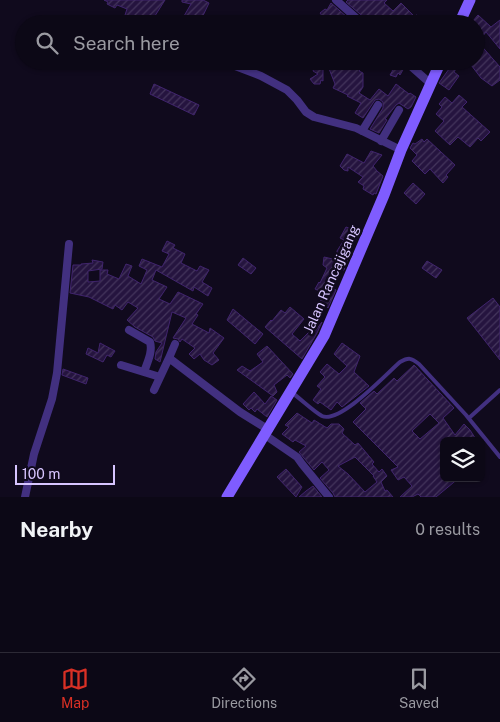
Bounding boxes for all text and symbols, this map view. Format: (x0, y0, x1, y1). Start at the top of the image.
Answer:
search box (15, 15, 485, 70)
icon: search (33, 29, 61, 57)
text: Search here (73, 32, 180, 54)
street label: Jalan Rancajigang (300, 222, 362, 336)
map controls (440, 437, 485, 482)
button: layers (440, 437, 485, 482)
scale bar (15, 462, 115, 485)
text: 100 m (22, 466, 60, 482)
text: Nearby (20, 517, 93, 542)
text: 0 results (415, 520, 480, 539)
tab: Map (61, 665, 89, 711)
tab: Directions (211, 665, 277, 711)
tab: Saved (399, 665, 439, 711)

